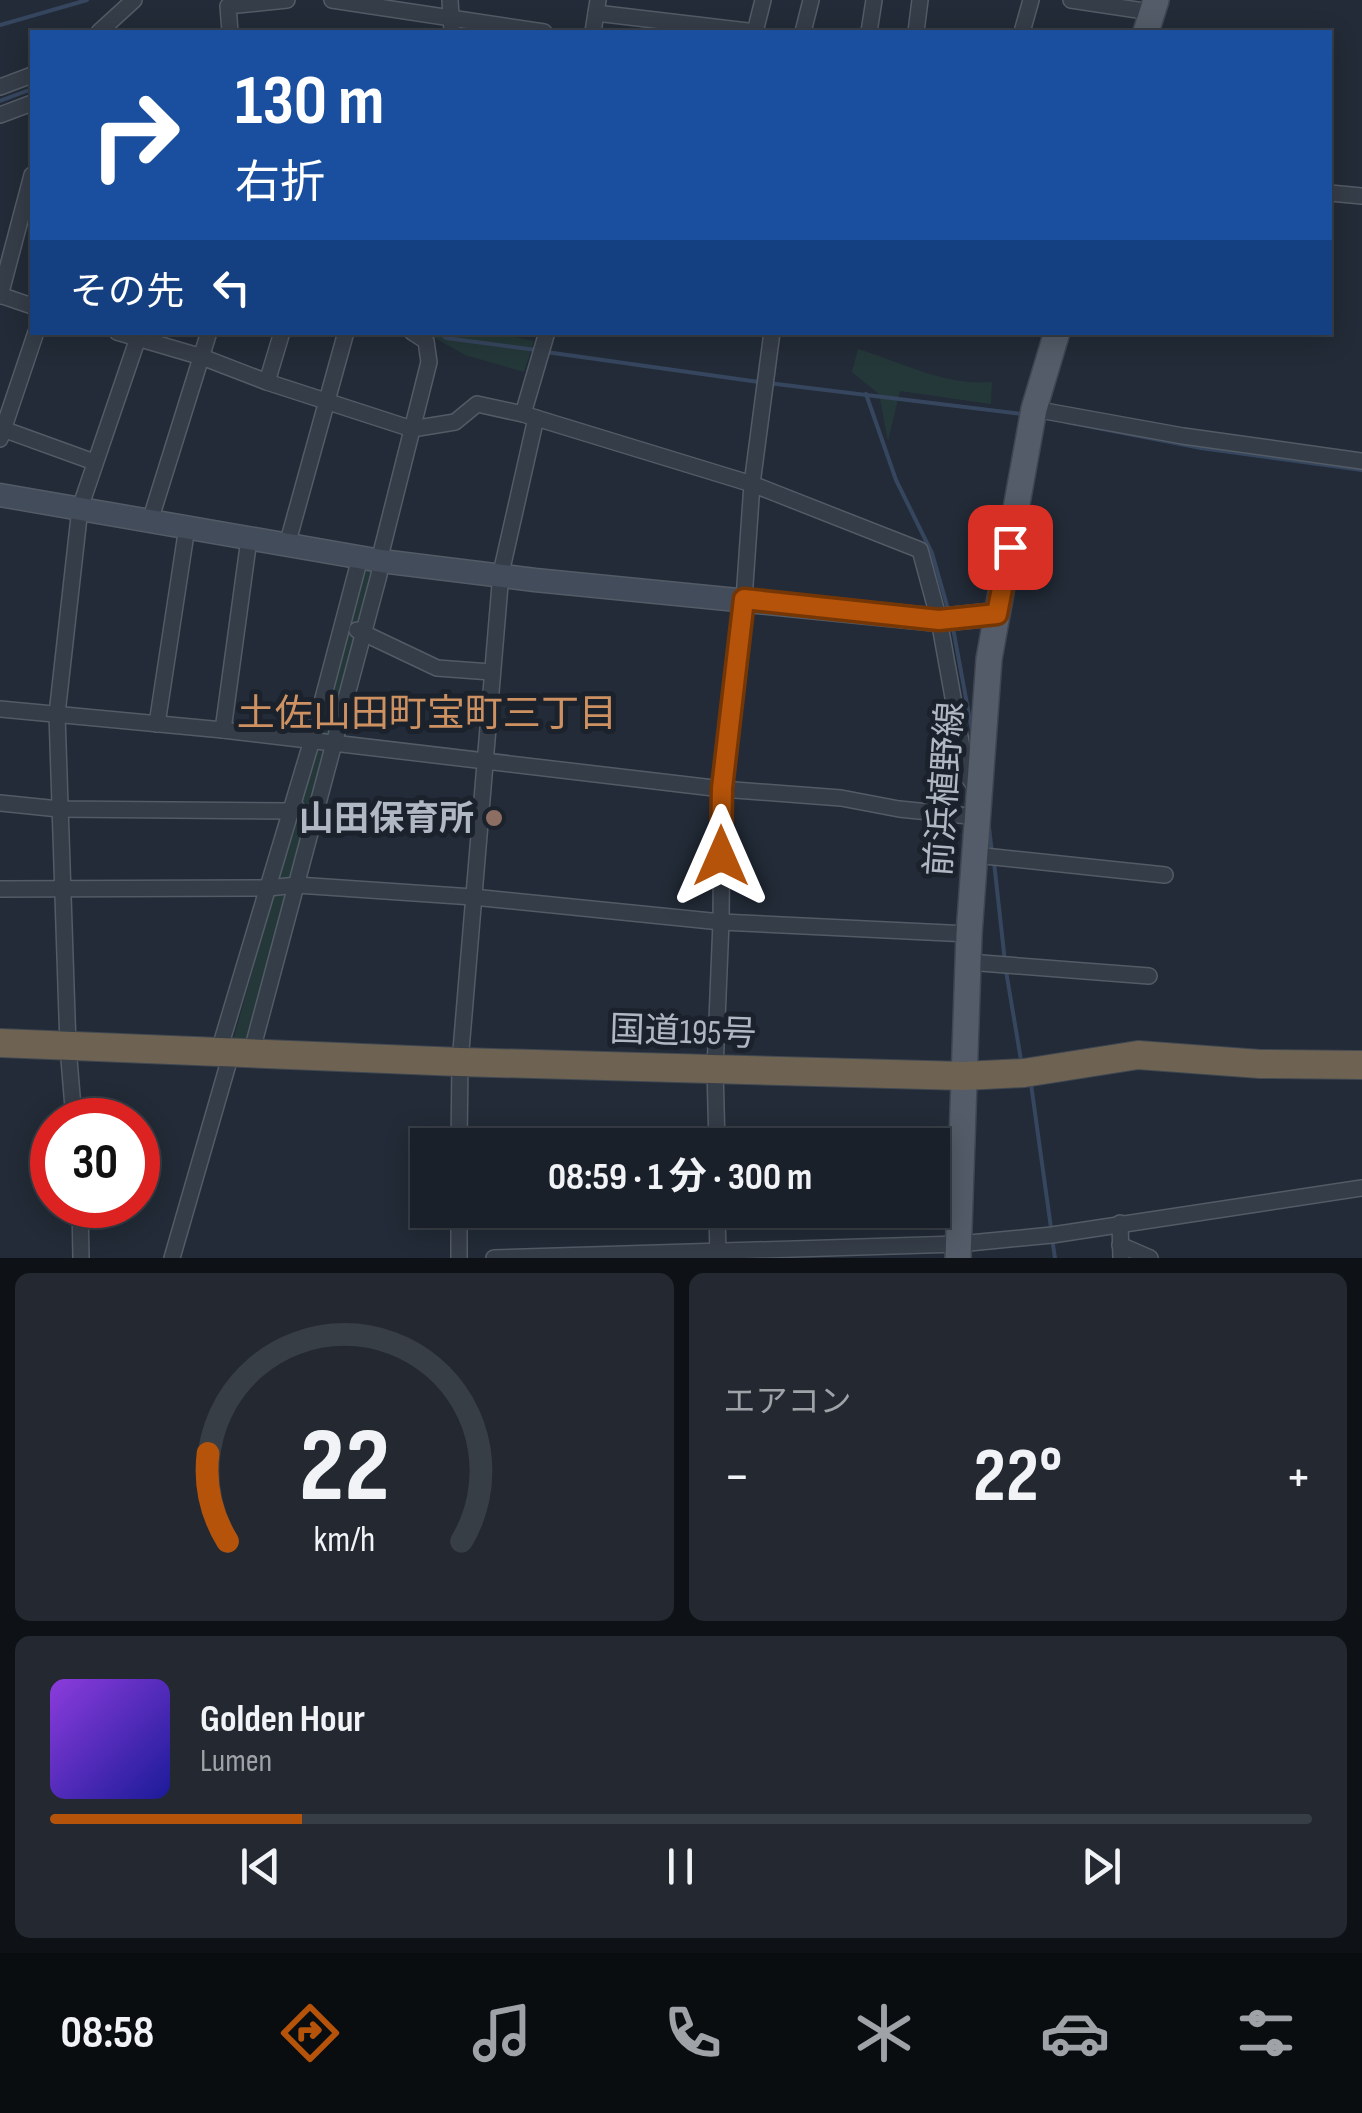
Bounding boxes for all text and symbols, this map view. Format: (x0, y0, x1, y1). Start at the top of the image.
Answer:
text: 130 m (235, 60, 384, 144)
icon: right (70, 70, 200, 200)
text: 右折 (235, 156, 325, 211)
icon: left (204, 260, 259, 315)
text: その先 (70, 270, 184, 315)
pin (968, 505, 1053, 590)
icon: arrive (983, 520, 1038, 575)
district label: 土佐山田町宝町三丁目 (237, 692, 617, 737)
street label: 前浜植野線 (918, 700, 973, 878)
place label: 山田保育所 (299, 798, 474, 841)
position arrow (669, 804, 773, 908)
marker: 山田保育所 (483, 807, 505, 829)
street label: 国道195号 (609, 1008, 757, 1057)
speed limit sign: 30 (30, 1098, 160, 1228)
text: 08:59 · 1 分 · 300 m (548, 1155, 812, 1200)
text: エアコン (724, 1383, 852, 1422)
text: 22 (299, 1405, 390, 1530)
text: 22° (973, 1432, 1062, 1523)
text: − (724, 1444, 750, 1511)
text: + (1285, 1444, 1312, 1511)
text: km/h (313, 1519, 375, 1562)
text: Golden Hour (200, 1697, 365, 1742)
text: Lumen (200, 1742, 272, 1781)
icon: previous (233, 1839, 288, 1894)
icon: pause (653, 1839, 708, 1894)
icon: next (1074, 1839, 1129, 1894)
icon: directions (275, 1998, 345, 2068)
icon: music (467, 1998, 537, 2068)
icon: phone (658, 1998, 728, 2068)
icon: climate (849, 1998, 919, 2068)
icon: car (1040, 1998, 1110, 2068)
icon: filters (1231, 1998, 1301, 2068)
text: 08:58 (61, 2006, 154, 2061)

